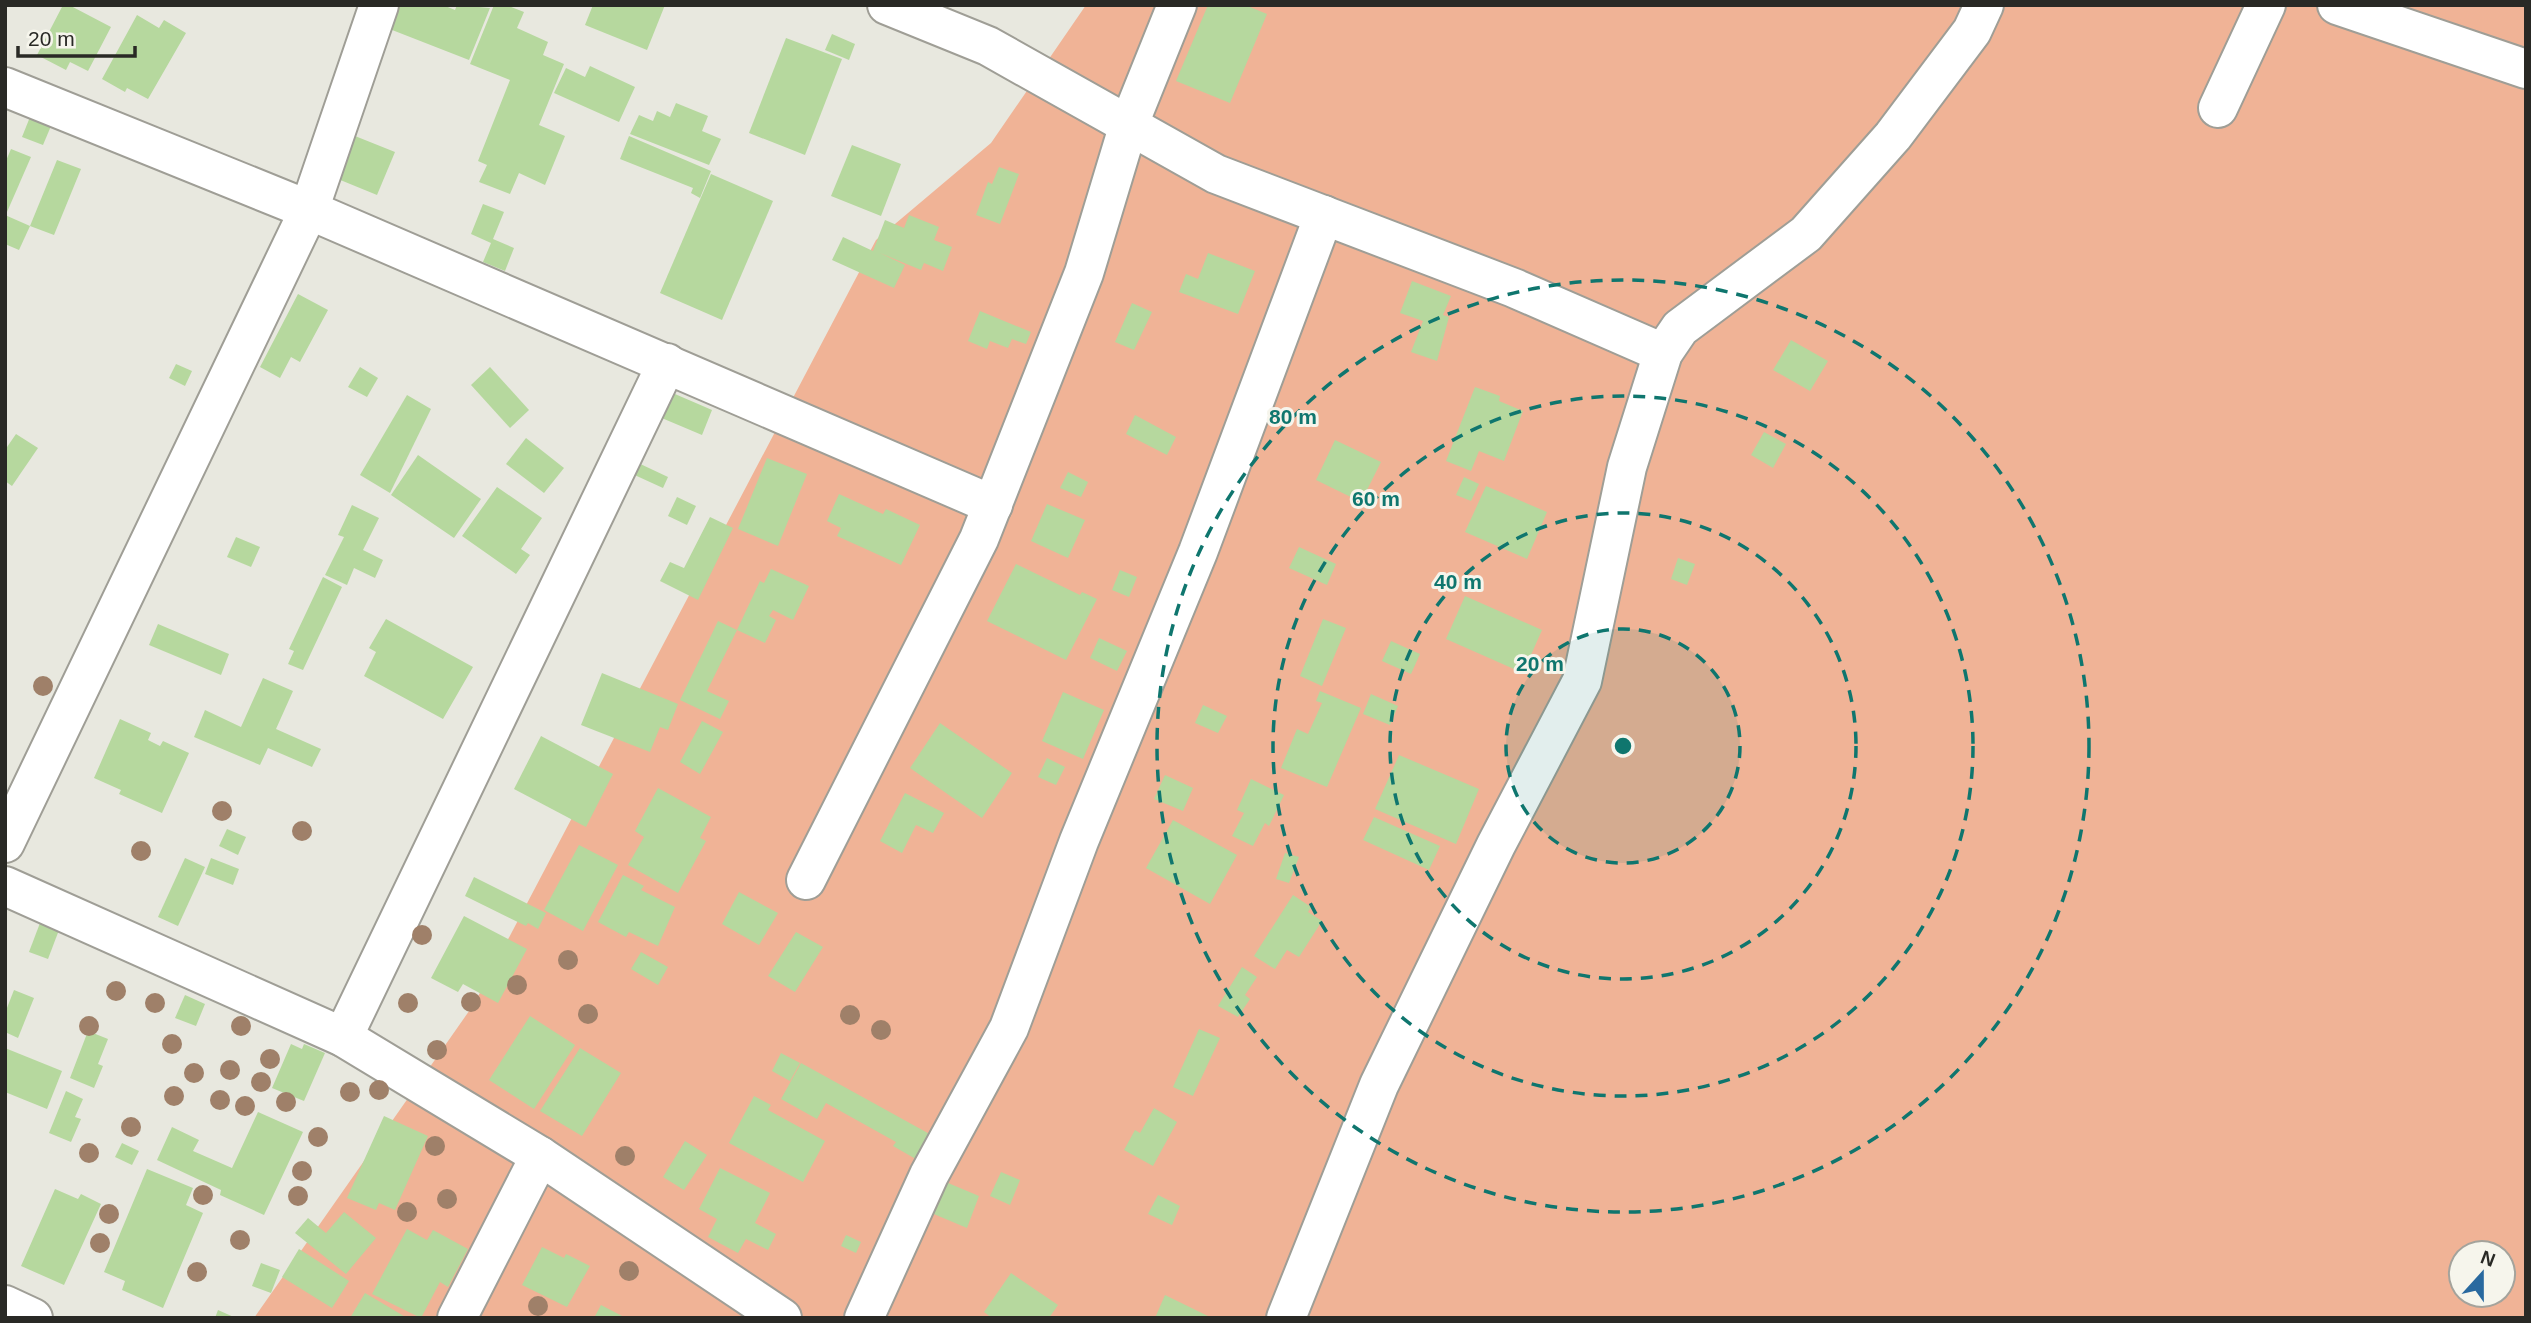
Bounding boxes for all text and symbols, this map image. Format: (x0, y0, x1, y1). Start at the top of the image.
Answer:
scale bar (18, 14, 135, 58)
text: 20 m (28, 27, 75, 50)
text: 80 m (1269, 405, 1317, 428)
text: 60 m (1352, 487, 1400, 510)
text: 40 m (1434, 570, 1482, 593)
text: 20 m (1516, 652, 1564, 675)
centre of rings (1611, 734, 1635, 758)
north arrow (2447, 1239, 2517, 1309)
text: N (2478, 1246, 2498, 1271)

